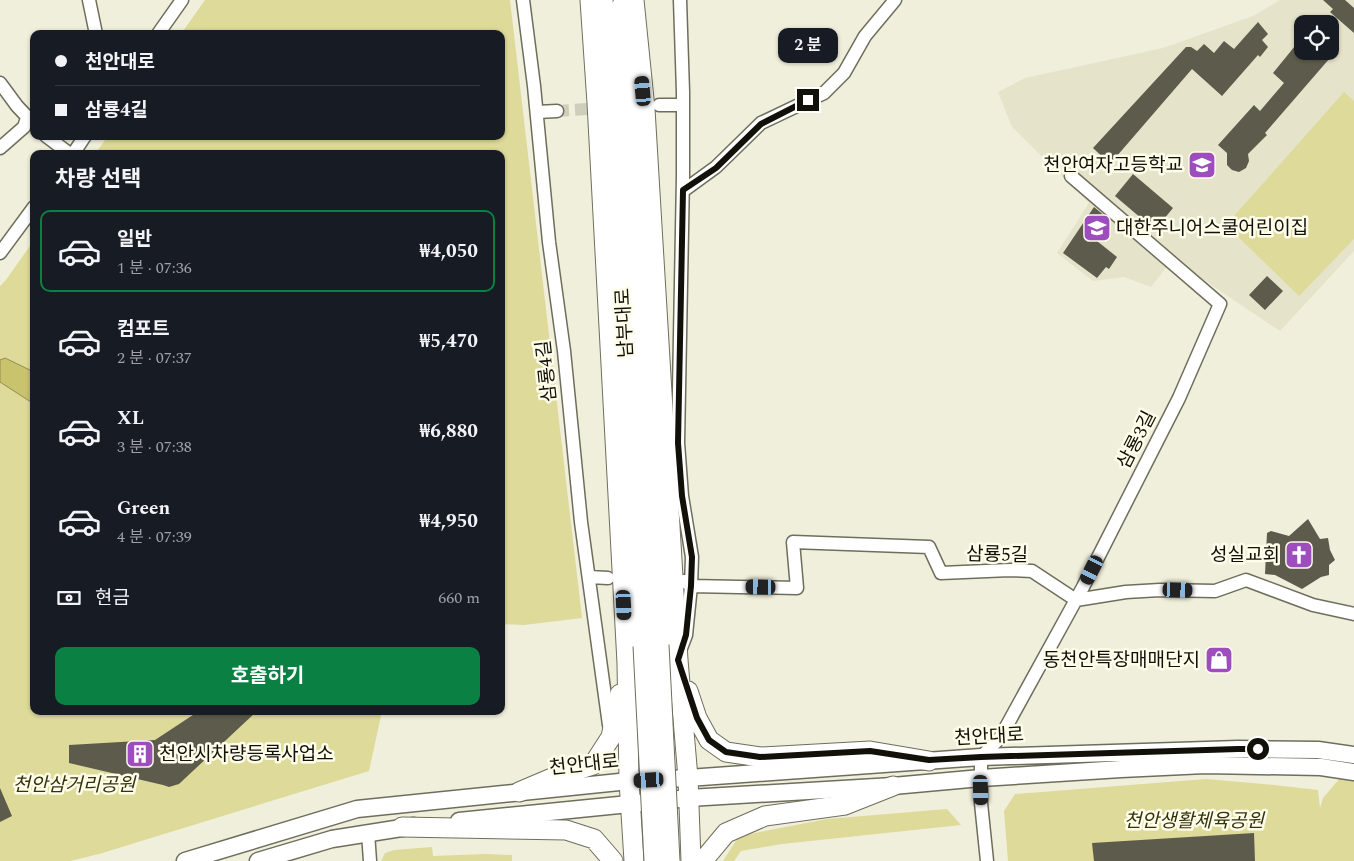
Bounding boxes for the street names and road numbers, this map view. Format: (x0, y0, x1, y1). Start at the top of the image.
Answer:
street label: 남부대로 (609, 287, 641, 359)
street label: 삼룡4길 (529, 339, 565, 403)
street label: 삼룡3길 (1110, 406, 1164, 474)
street label: 삼룡5길 (966, 540, 1028, 570)
street label: 천안대로 (953, 721, 1025, 753)
street label: 천안대로 (548, 747, 620, 783)

